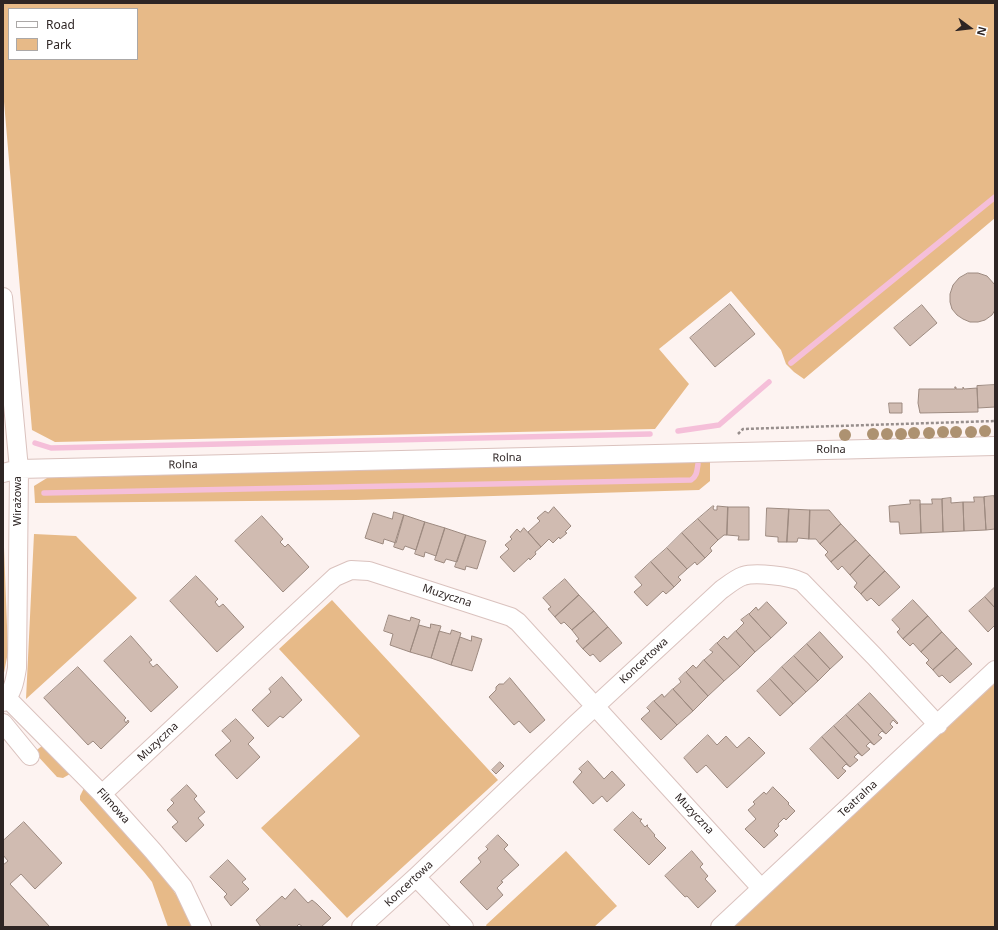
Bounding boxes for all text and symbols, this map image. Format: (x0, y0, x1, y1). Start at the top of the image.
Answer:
legend (8, 8, 138, 60)
north arrow (950, 8, 990, 48)
text: Road (46, 16, 75, 33)
text: N (974, 25, 990, 37)
text: Park (46, 36, 71, 53)
street label: Rolna (816, 443, 846, 457)
street label: Rolna (492, 451, 522, 465)
street label: Rolna (168, 458, 198, 472)
street label: Wirażowa (11, 476, 25, 526)
street label: Muzyczna (421, 582, 473, 610)
street label: Koncertowa (617, 635, 671, 687)
street label: Muzyczna (135, 720, 181, 764)
street label: Teatralna (836, 778, 880, 820)
street label: Filmowa (94, 786, 132, 826)
street label: Muzyczna (672, 791, 716, 837)
street label: Koncertowa (382, 858, 436, 910)

